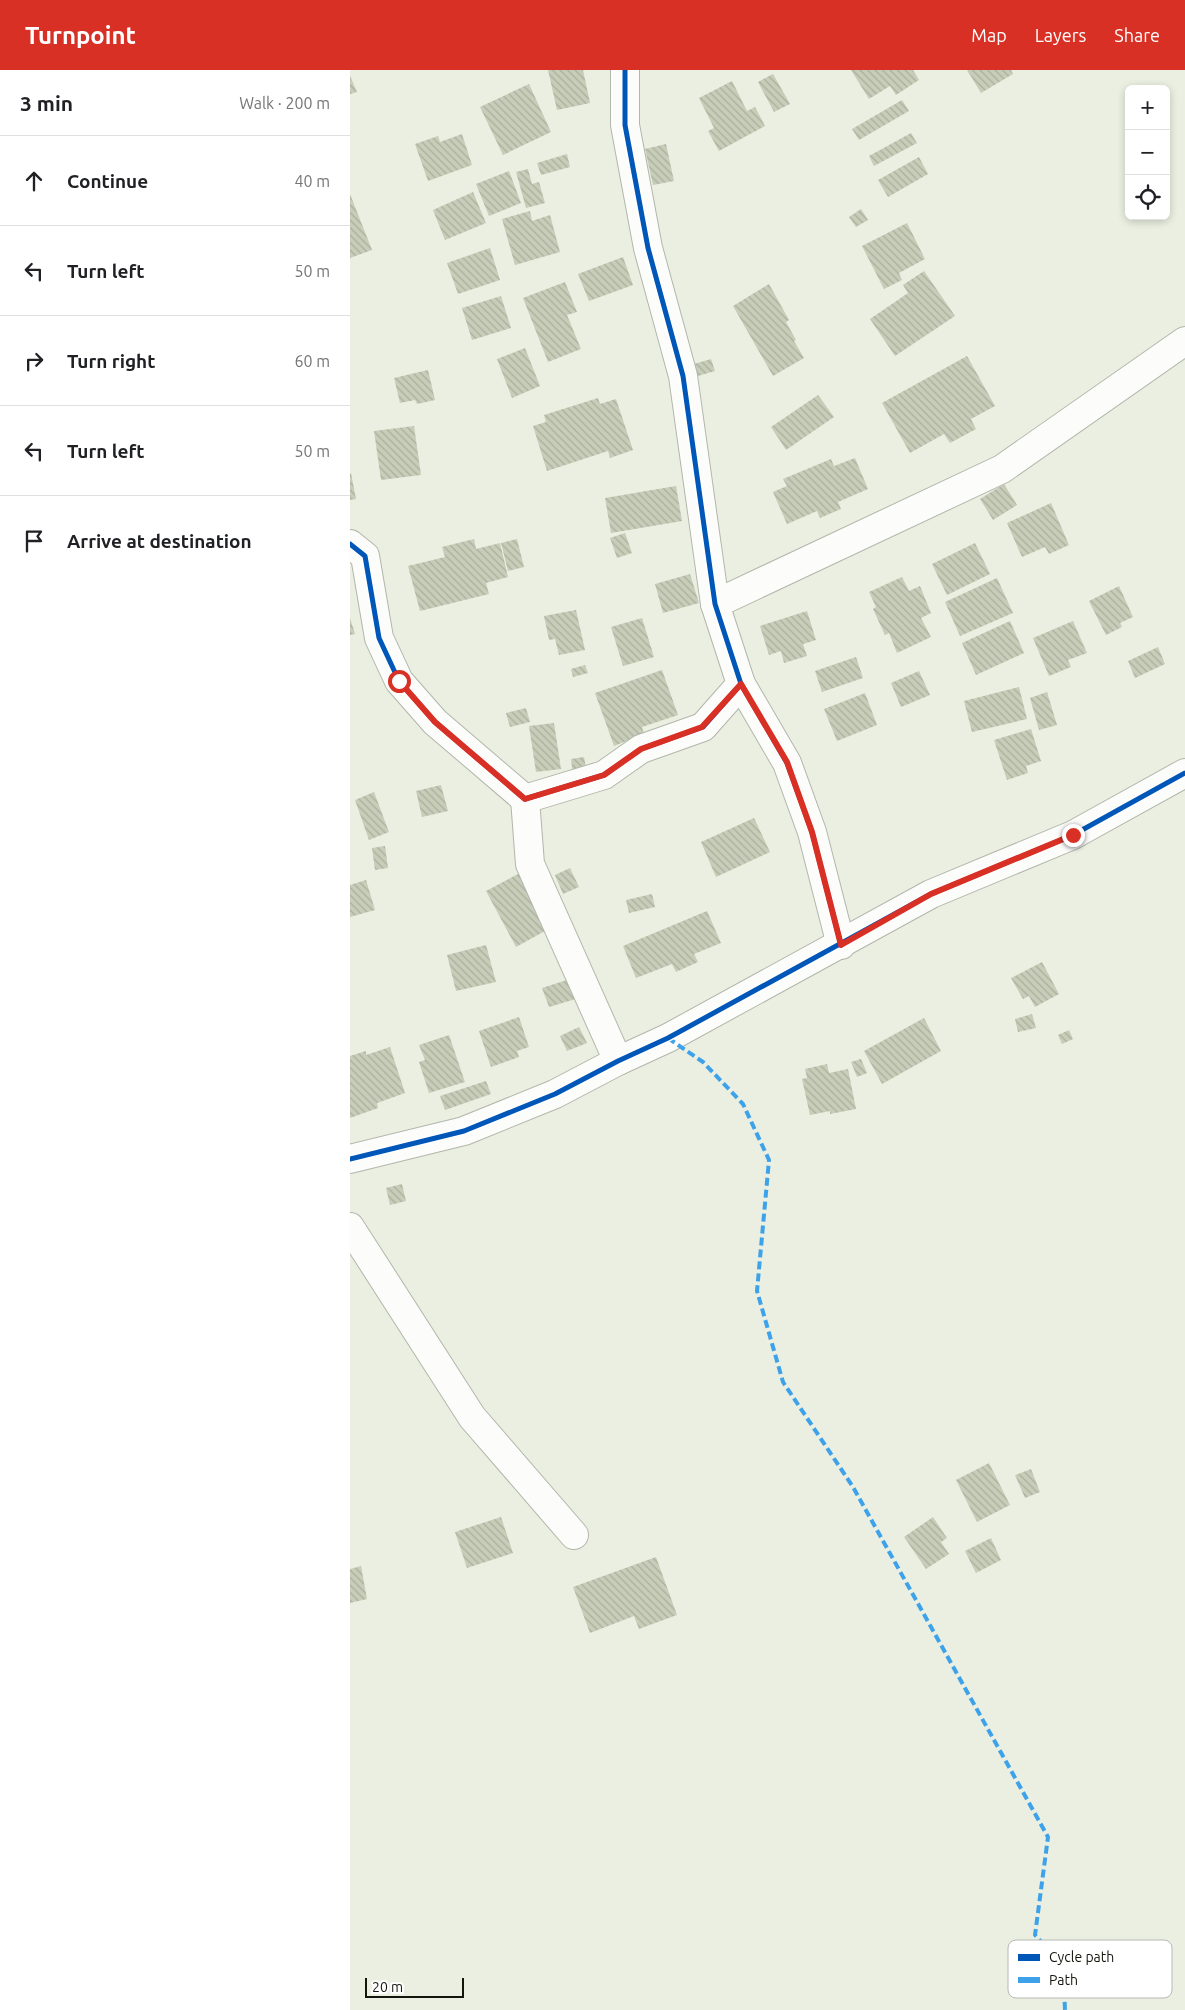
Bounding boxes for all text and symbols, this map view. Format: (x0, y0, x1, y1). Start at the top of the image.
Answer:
text: Turnpoint (25, 22, 136, 49)
text: Map (971, 25, 1007, 45)
text: Layers (1035, 25, 1086, 45)
text: Share (1114, 25, 1160, 45)
map controls (1125, 85, 1170, 220)
button: + (1125, 85, 1170, 130)
text: 3 min (20, 91, 73, 115)
text: Walk · 200 m (239, 94, 330, 112)
button: − (1125, 130, 1170, 175)
icon: ahead (20, 167, 48, 195)
text: Continue (67, 170, 148, 192)
text: 40 m (294, 172, 330, 190)
button: locate (1125, 175, 1170, 220)
icon: left (20, 257, 48, 285)
text: Turn left (67, 260, 145, 282)
text: 50 m (294, 262, 330, 280)
icon: right (20, 347, 48, 375)
text: Turn right (67, 350, 155, 372)
text: 60 m (294, 352, 330, 370)
icon: left (20, 437, 48, 465)
text: Turn left (67, 440, 145, 462)
text: 50 m (294, 442, 330, 460)
icon: arrive (20, 527, 48, 555)
text: Arrive at destination (67, 530, 252, 552)
route start (388, 670, 411, 693)
route end (1062, 824, 1085, 847)
legend (1008, 1940, 1172, 1998)
text: Cycle path (1049, 1949, 1114, 1965)
text: Path (1049, 1972, 1078, 1988)
scale bar (365, 1975, 464, 1998)
text: 20 m (372, 1979, 403, 1995)

